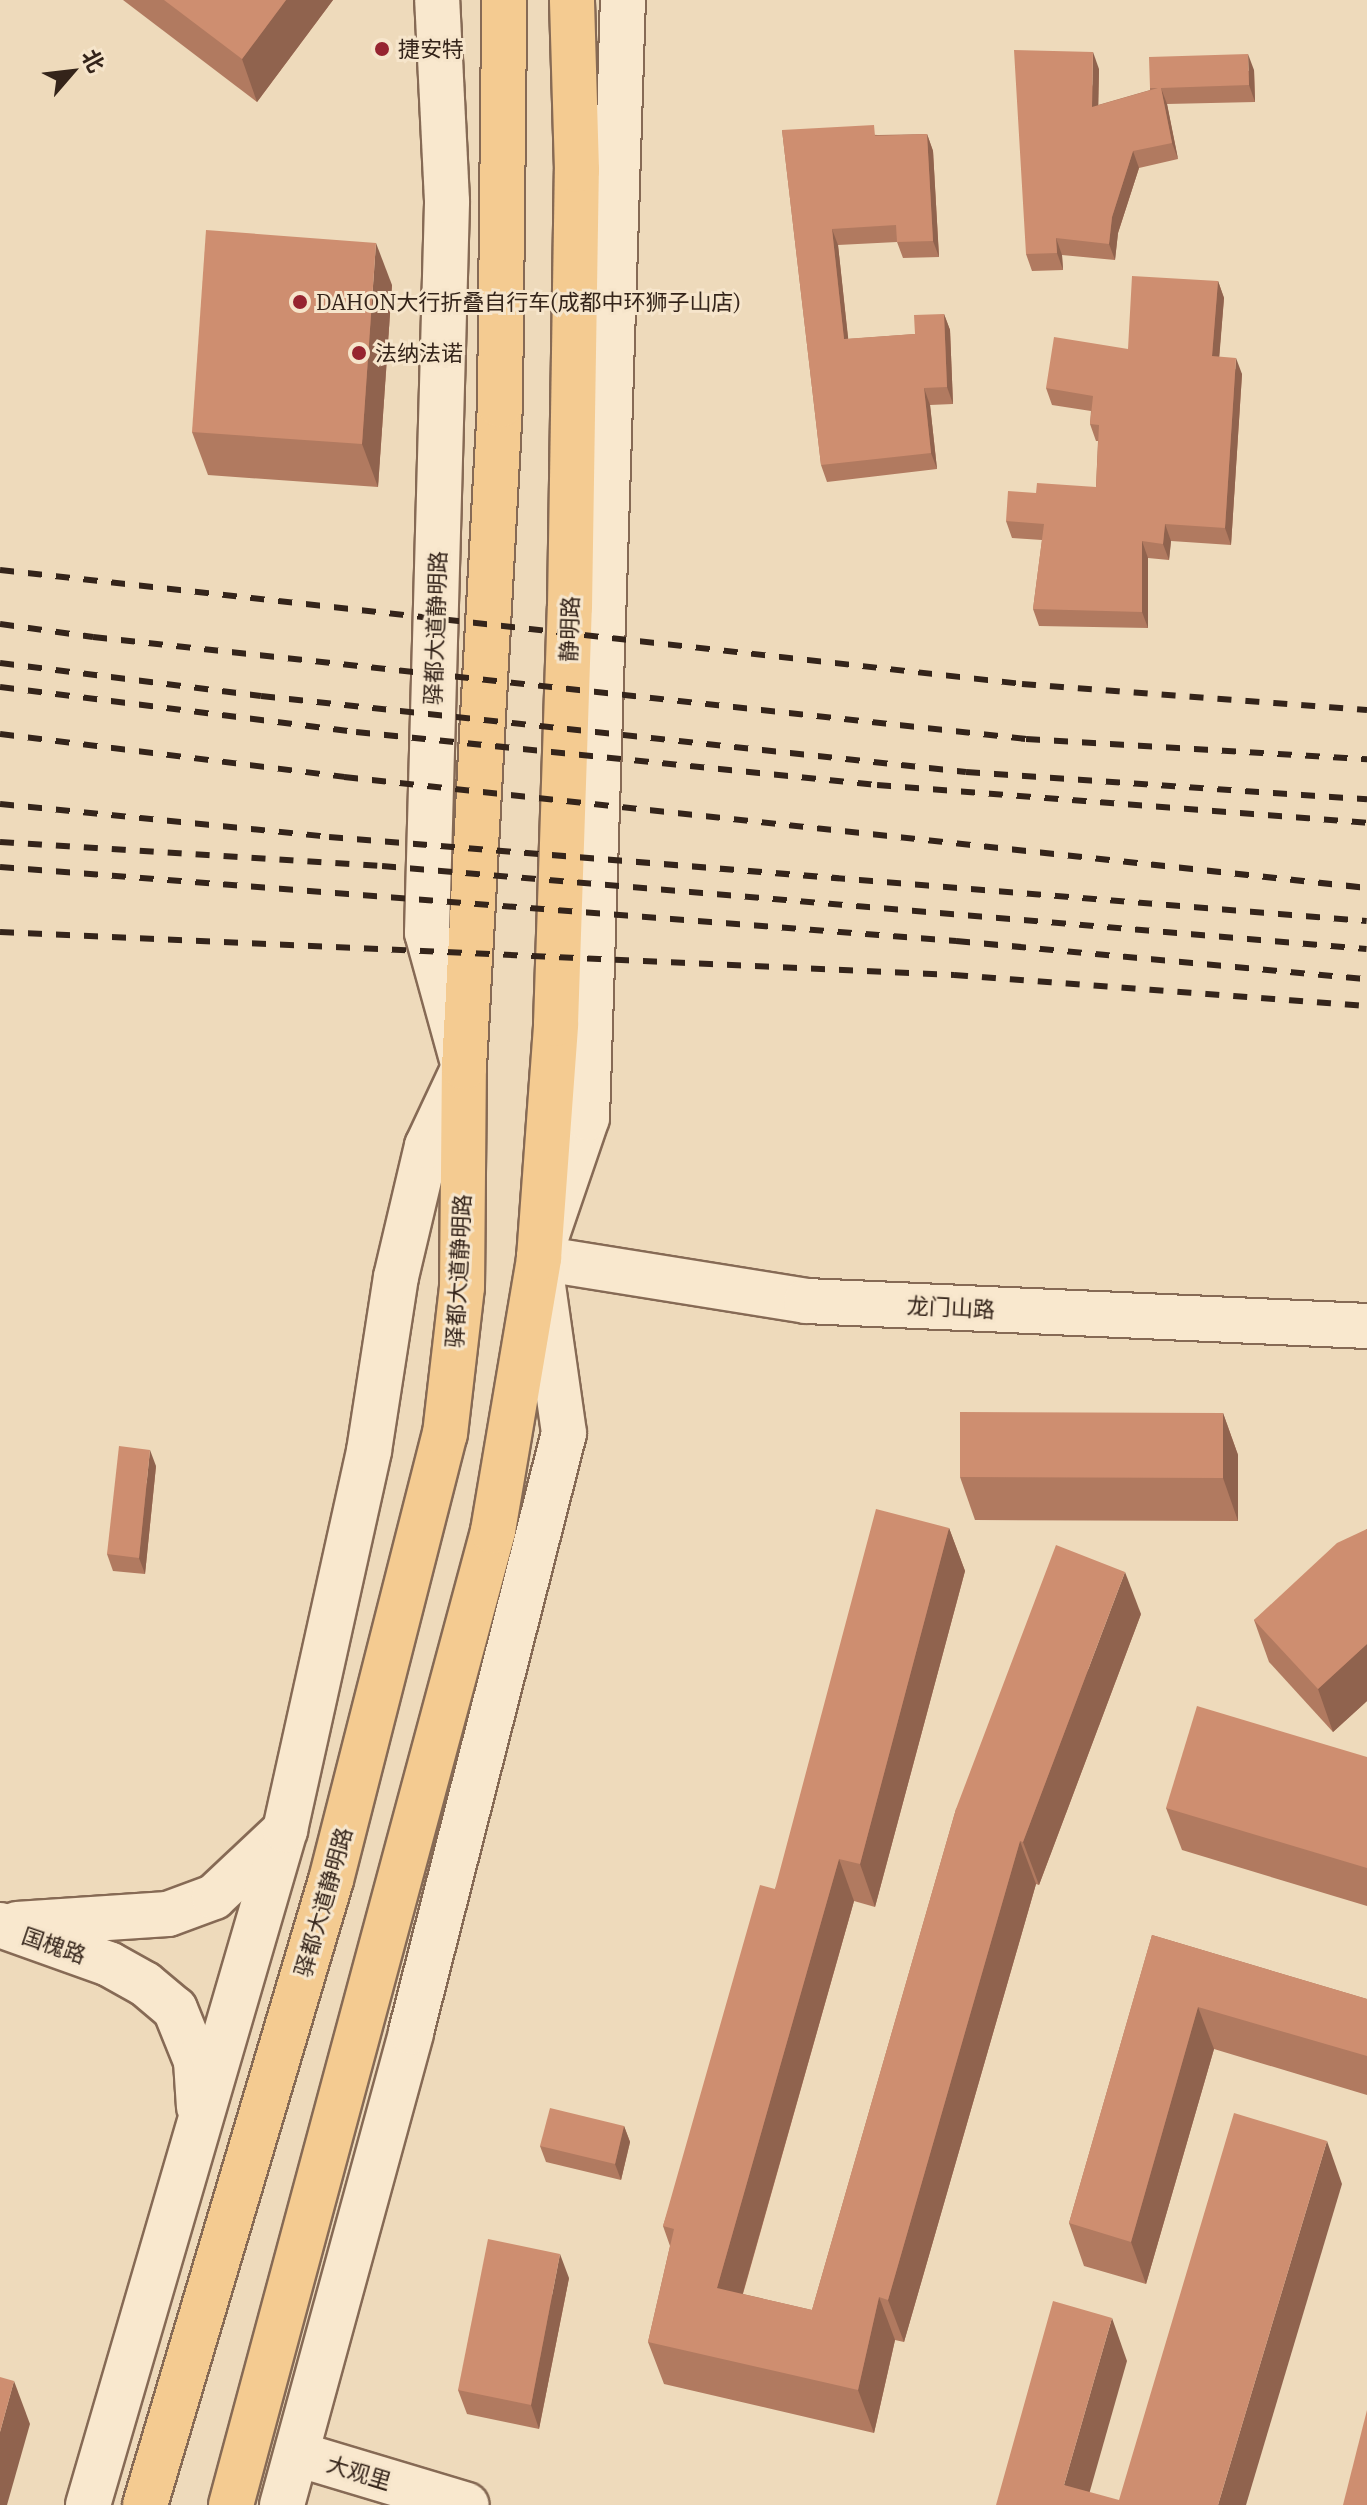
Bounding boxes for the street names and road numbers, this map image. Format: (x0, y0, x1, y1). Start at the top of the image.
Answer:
street label: 驿都大道静明路 (419, 551, 451, 705)
street label: 静明路 (555, 596, 583, 662)
street label: 驿都大道静明路 (441, 1193, 475, 1349)
street label: 龙门山路 (906, 1292, 996, 1322)
street label: 驿都大道静明路 (289, 1824, 357, 1980)
street label: 国槐路 (19, 1922, 89, 1968)
street label: 大观里 (324, 2450, 394, 2494)

